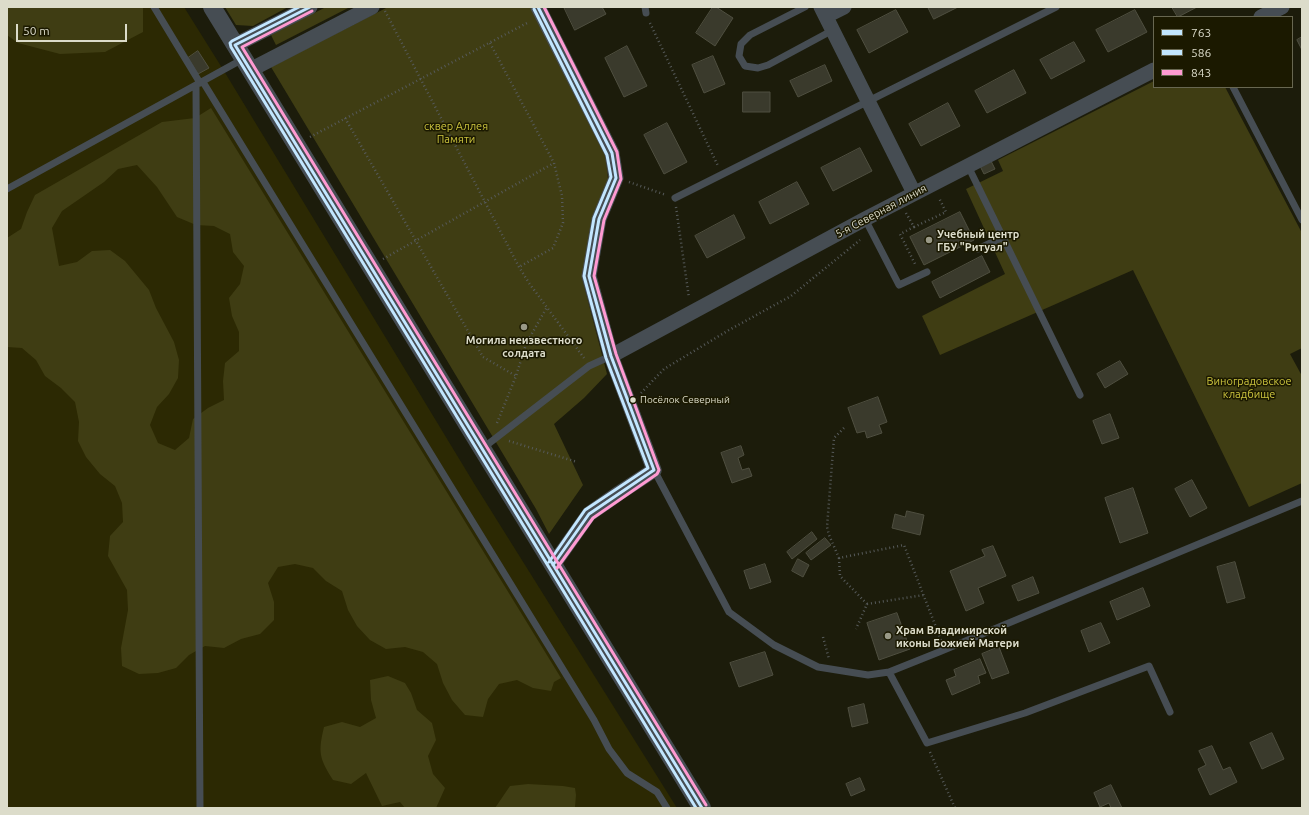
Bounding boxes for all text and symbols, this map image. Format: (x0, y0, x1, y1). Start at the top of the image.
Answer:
scale bar (18, 16, 129, 42)
legend (1153, 16, 1293, 88)
text: 50 m (23, 24, 50, 37)
text: 763 (1191, 26, 1211, 39)
text: 586 (1191, 46, 1211, 59)
text: 843 (1191, 66, 1211, 79)
park label: сквер Аллея Памяти (424, 119, 488, 145)
street label: 5-я Северная линия (833, 181, 929, 241)
place label: Учебный центр ГБУ "Ритуал" (937, 227, 1019, 253)
marker: Учебный центр ГБУ "Ритуал" (924, 235, 934, 245)
marker: Могила неизвестного солдата (519, 322, 529, 332)
place label: Могила неизвестного солдата (466, 333, 582, 359)
park label: Виноградовское кладбище (1207, 374, 1291, 400)
place label: Посёлок Северный (640, 394, 730, 406)
marker: Посёлок Северный (628, 395, 638, 405)
place label: Храм Владимирской иконы Божией Матери (896, 623, 1019, 649)
marker: Храм Владимирской иконы Божией Матери (883, 631, 893, 641)

